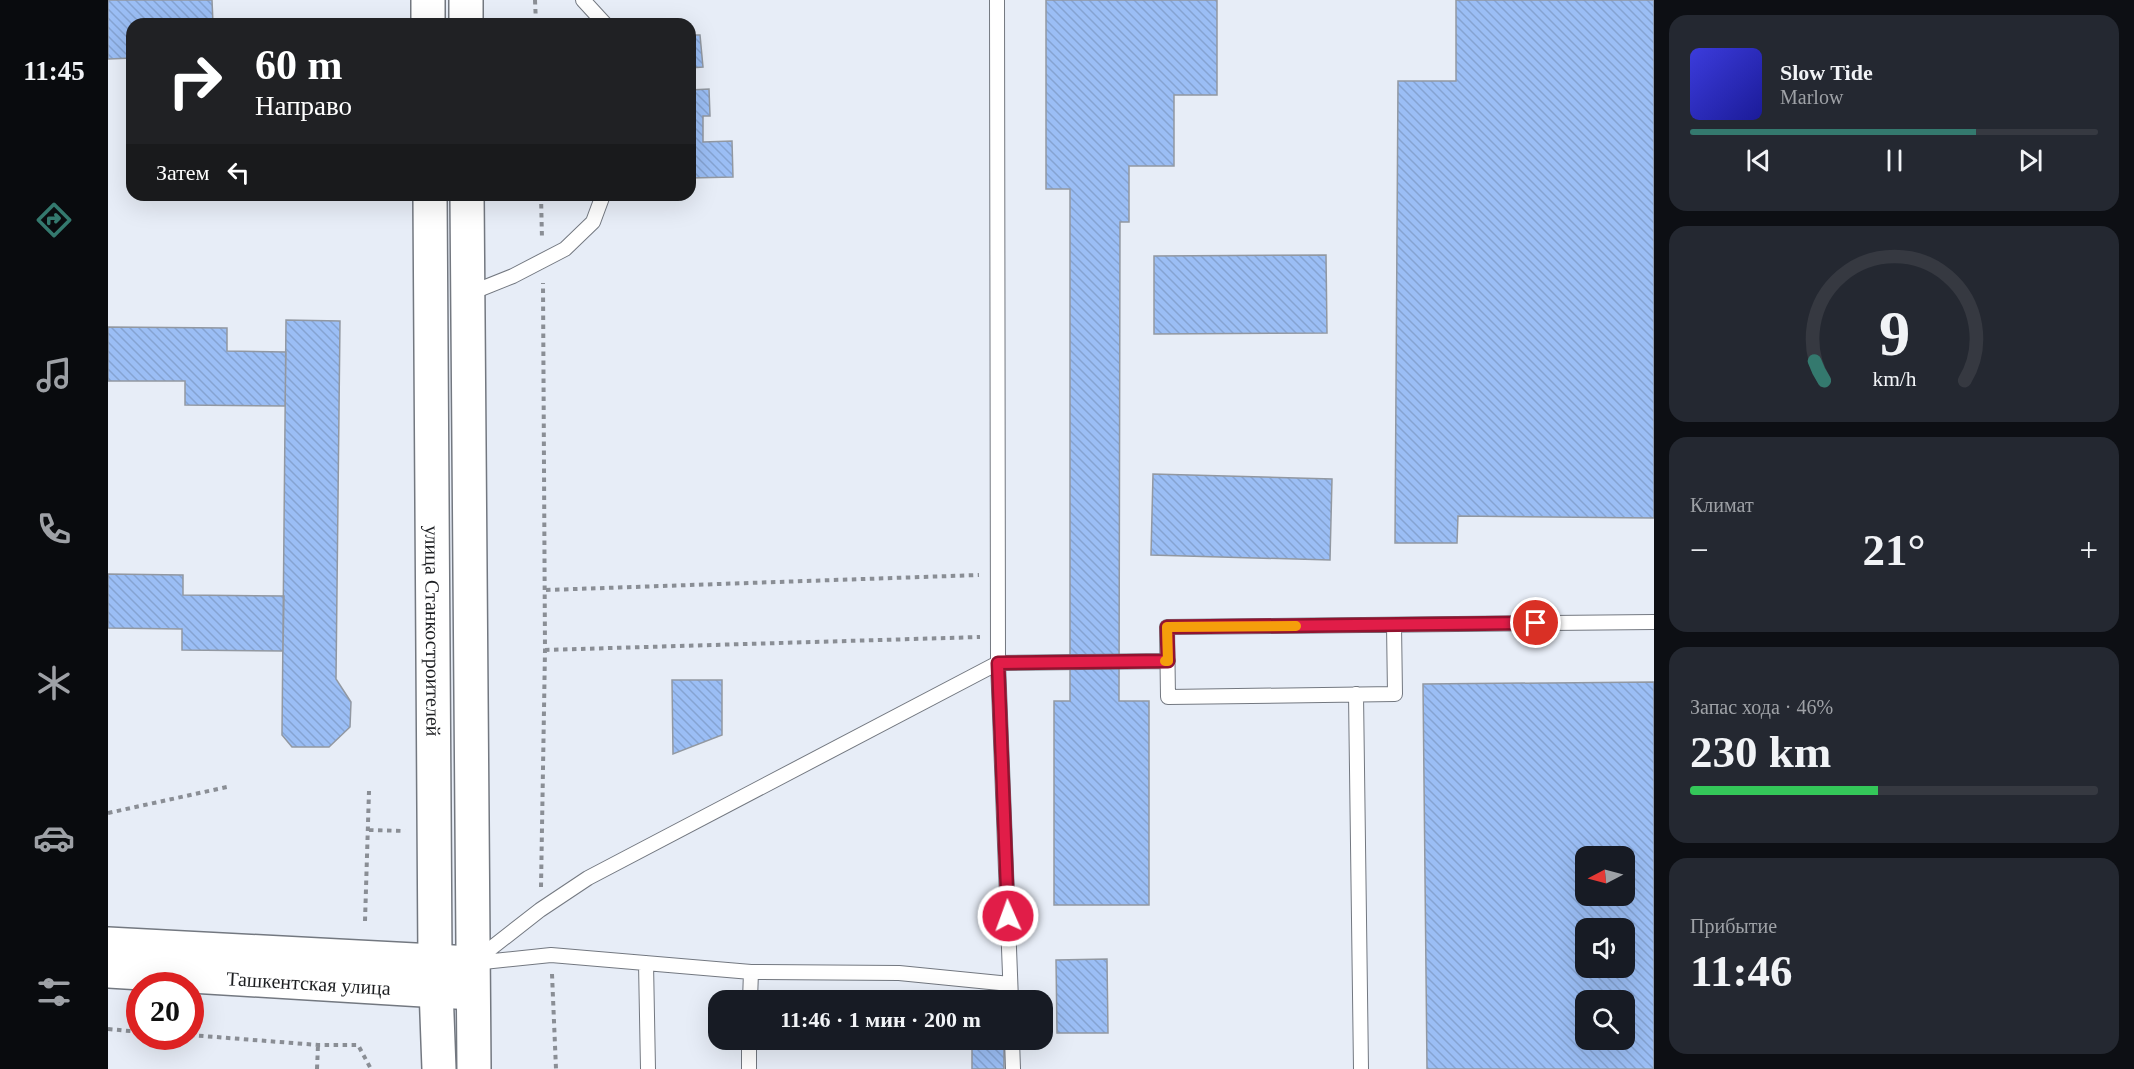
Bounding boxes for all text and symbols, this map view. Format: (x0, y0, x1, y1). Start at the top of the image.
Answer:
icon: right (156, 42, 234, 120)
text: 60 m (255, 42, 343, 88)
text: 11:45 (23, 56, 85, 86)
text: Slow Tide (1780, 60, 1873, 85)
text: Marlow (1780, 86, 1843, 108)
text: Направо (255, 91, 352, 121)
icon: previous (1742, 144, 1775, 177)
icon: pause (1878, 144, 1911, 177)
icon: next (2014, 144, 2047, 177)
icon: left (222, 156, 255, 189)
text: Затем (156, 160, 210, 185)
icon: directions (33, 199, 75, 241)
text: 9 (1878, 299, 1910, 368)
icon: music (33, 354, 75, 396)
text: km/h (1872, 367, 1916, 391)
text: Климат (1690, 494, 1754, 516)
icon: phone (33, 508, 75, 550)
street label: улица Станкостроителей (420, 525, 445, 737)
text: 21° (1863, 525, 1926, 575)
text: − (1690, 532, 1709, 568)
text: + (2079, 532, 2098, 568)
pin (1510, 597, 1561, 648)
icon: arrive (1519, 606, 1552, 639)
icon: climate (33, 662, 75, 704)
text: Запас хода · 46% (1690, 696, 1833, 718)
text: 230 km (1690, 727, 1831, 777)
icon: car (33, 817, 75, 859)
north arrow (1575, 846, 1635, 906)
map controls (1575, 846, 1635, 1050)
position arrow (976, 884, 1040, 948)
text: Прибытие (1690, 915, 1777, 937)
button: sound (1575, 918, 1635, 978)
text: 11:46 (1690, 946, 1793, 996)
street label: Ташкентская улица (226, 967, 392, 1000)
icon: filters (33, 971, 75, 1013)
speed limit sign: 20 (126, 972, 204, 1050)
button: search (1575, 990, 1635, 1050)
text: 11:46 · 1 мин · 200 m (780, 1007, 981, 1032)

